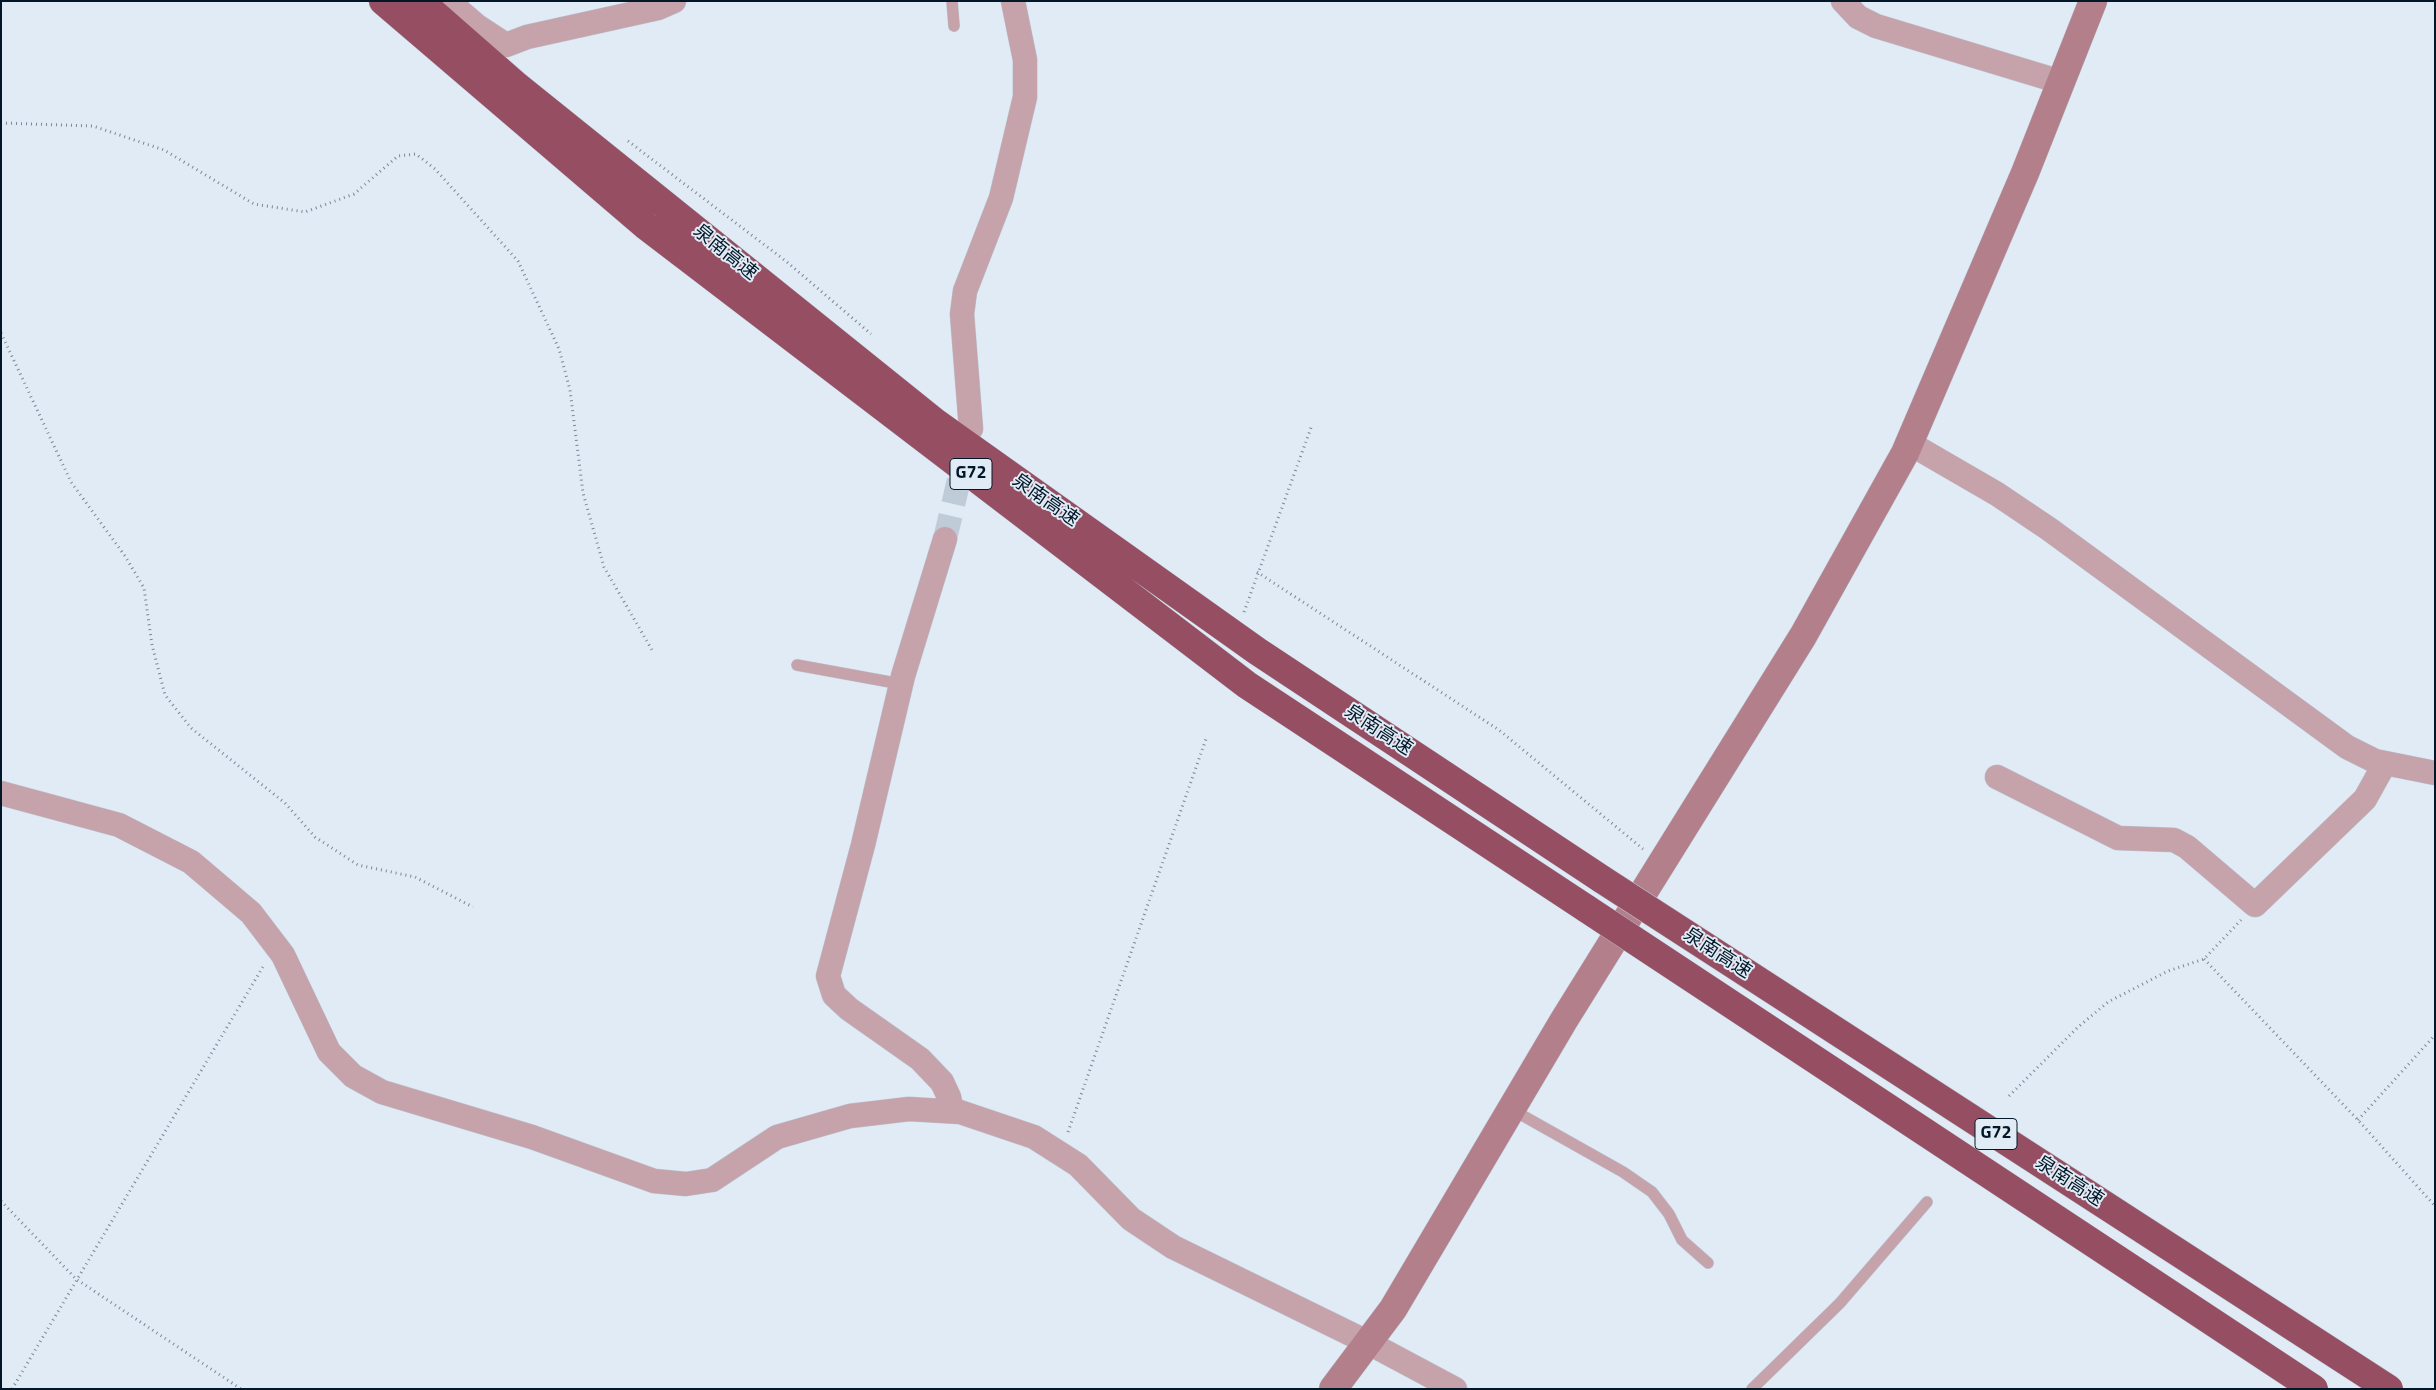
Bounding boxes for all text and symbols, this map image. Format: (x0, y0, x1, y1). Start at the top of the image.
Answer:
street label: 泉南高速 (688, 220, 762, 286)
road number: G72 (950, 458, 992, 489)
street label: 泉南高速 (1007, 470, 1083, 532)
street label: 泉南高速 (1340, 701, 1416, 761)
street label: 泉南高速 (1679, 924, 1755, 984)
road number: G72 (1975, 1118, 2017, 1150)
street label: 泉南高速 (2031, 1152, 2107, 1212)

